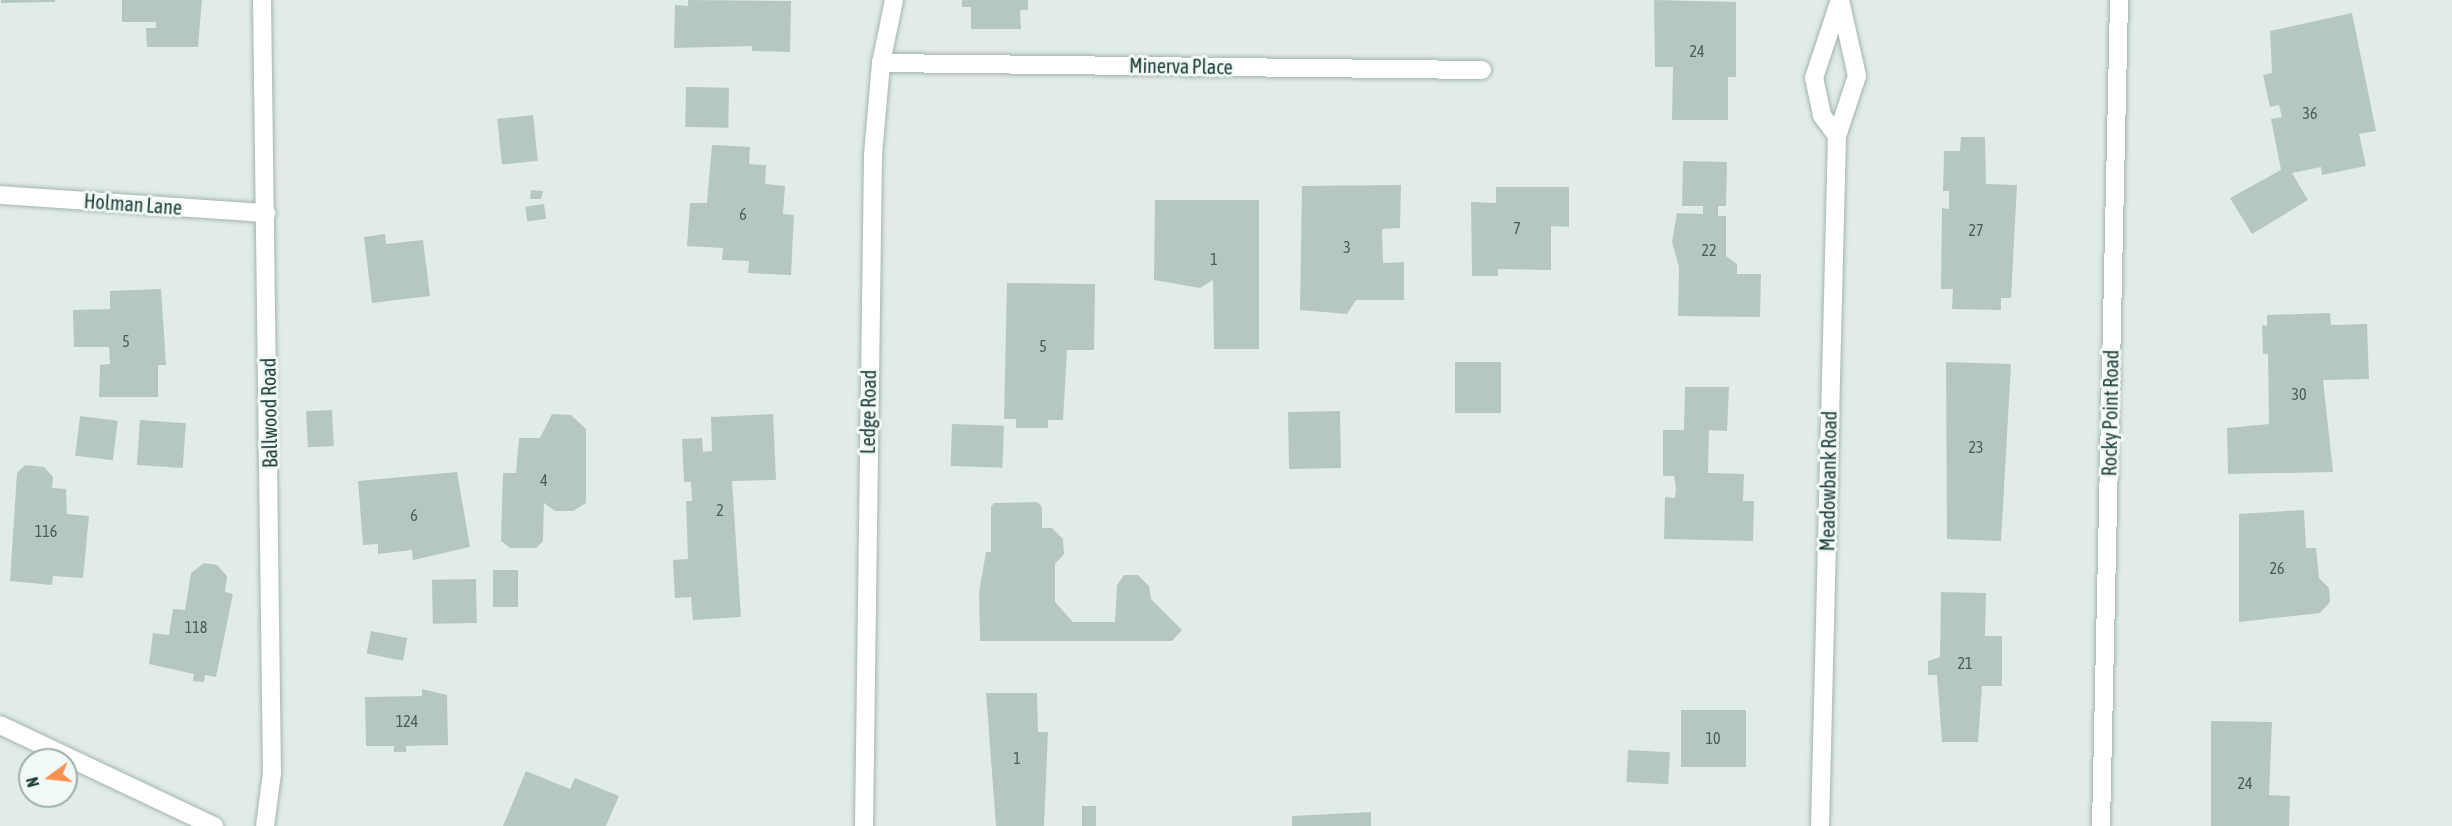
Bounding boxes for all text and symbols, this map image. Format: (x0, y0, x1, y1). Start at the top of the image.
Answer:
house number: 24 (1689, 41, 1705, 61)
street label: Minerva Place (1129, 53, 1233, 79)
house number: 36 (2302, 103, 2318, 123)
street label: Holman Lane (83, 189, 183, 219)
house number: 6 (739, 204, 747, 224)
house number: 7 (1513, 218, 1521, 238)
house number: 27 (1968, 220, 1984, 240)
house number: 3 (1343, 237, 1351, 257)
house number: 22 (1701, 240, 1717, 260)
house number: 1 (1210, 249, 1218, 269)
house number: 5 (122, 331, 130, 351)
house number: 5 (1039, 336, 1047, 356)
street label: Rocky Point Road (2097, 350, 2123, 476)
street label: Ballwood Road (256, 358, 282, 468)
street label: Ledge Road (855, 370, 881, 454)
house number: 30 (2291, 384, 2307, 404)
street label: Meadowbank Road (1815, 411, 1841, 551)
house number: 23 (1968, 437, 1984, 457)
house number: 4 (540, 470, 548, 490)
house number: 2 (716, 500, 724, 520)
house number: 6 (410, 505, 418, 525)
house number: 116 (35, 521, 57, 541)
house number: 26 (2269, 558, 2285, 578)
house number: 118 (185, 617, 207, 637)
house number: 21 (1957, 653, 1973, 673)
house number: 124 (396, 711, 418, 731)
house number: 10 (1705, 728, 1721, 748)
north arrow (18, 748, 78, 808)
house number: 1 (1013, 748, 1021, 768)
house number: 24 (2237, 773, 2253, 793)
text: N (23, 775, 42, 789)

